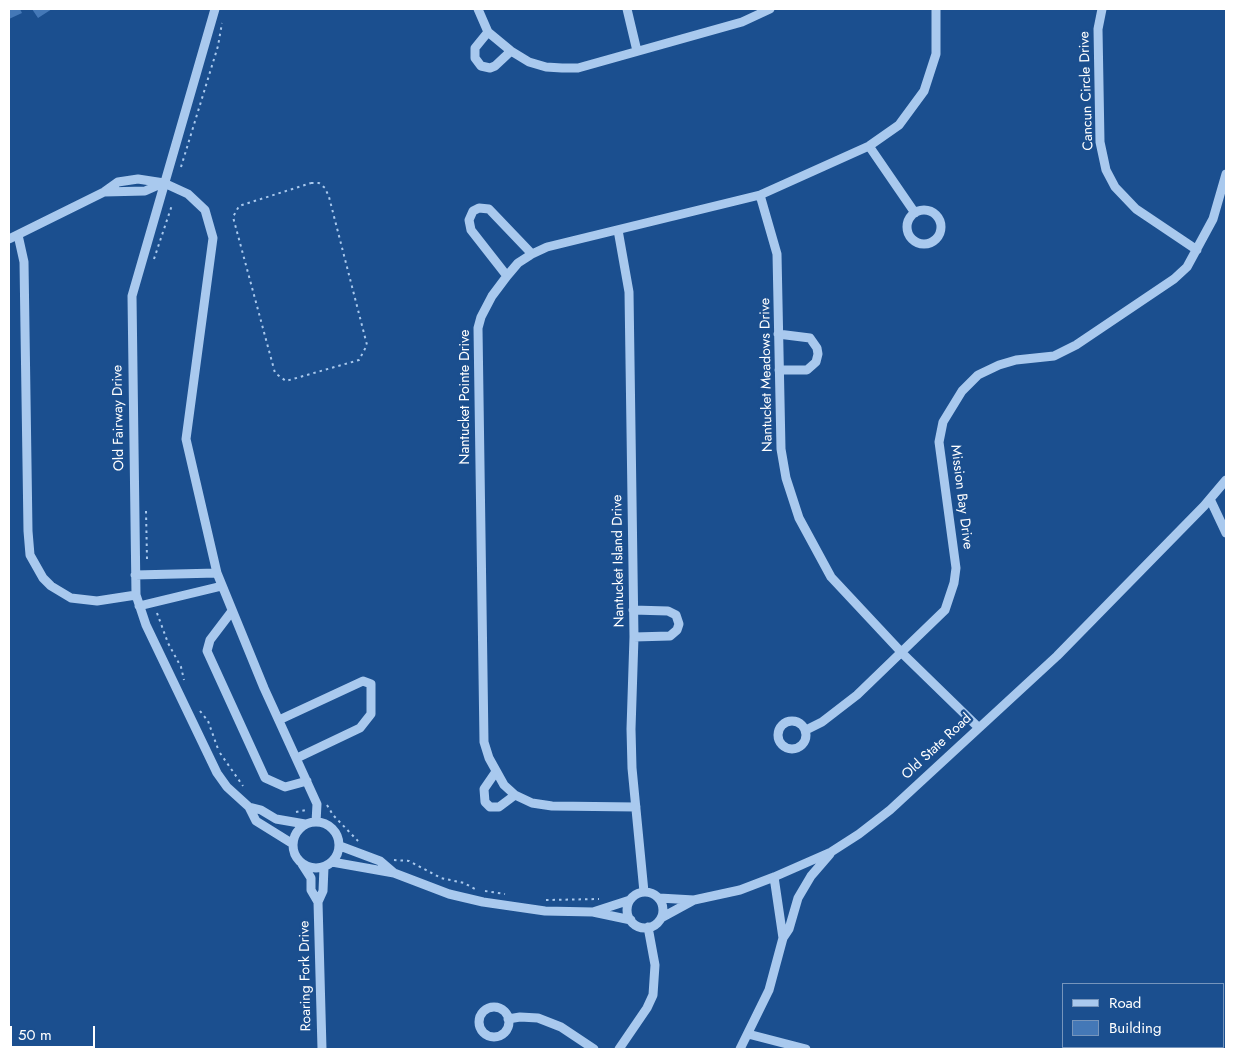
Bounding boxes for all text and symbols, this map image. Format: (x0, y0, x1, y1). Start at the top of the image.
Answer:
street label: Cancun Circle Drive (1077, 31, 1097, 151)
street label: Nantucket Meadows Drive (757, 298, 777, 452)
street label: Nantucket Pointe Drive (458, 330, 474, 464)
street label: Old Fairway Drive (110, 365, 128, 471)
street label: Mission Bay Drive (946, 444, 976, 550)
street label: Nantucket Island Drive (609, 494, 629, 628)
street label: Old State Road (899, 710, 975, 784)
street label: Roaring Fork Drive (297, 921, 315, 1031)
legend (1062, 983, 1225, 1048)
text: Road (1109, 992, 1141, 1014)
scale bar (12, 1016, 98, 1048)
text: Building (1109, 1017, 1161, 1039)
text: 50 m (18, 1024, 52, 1046)

